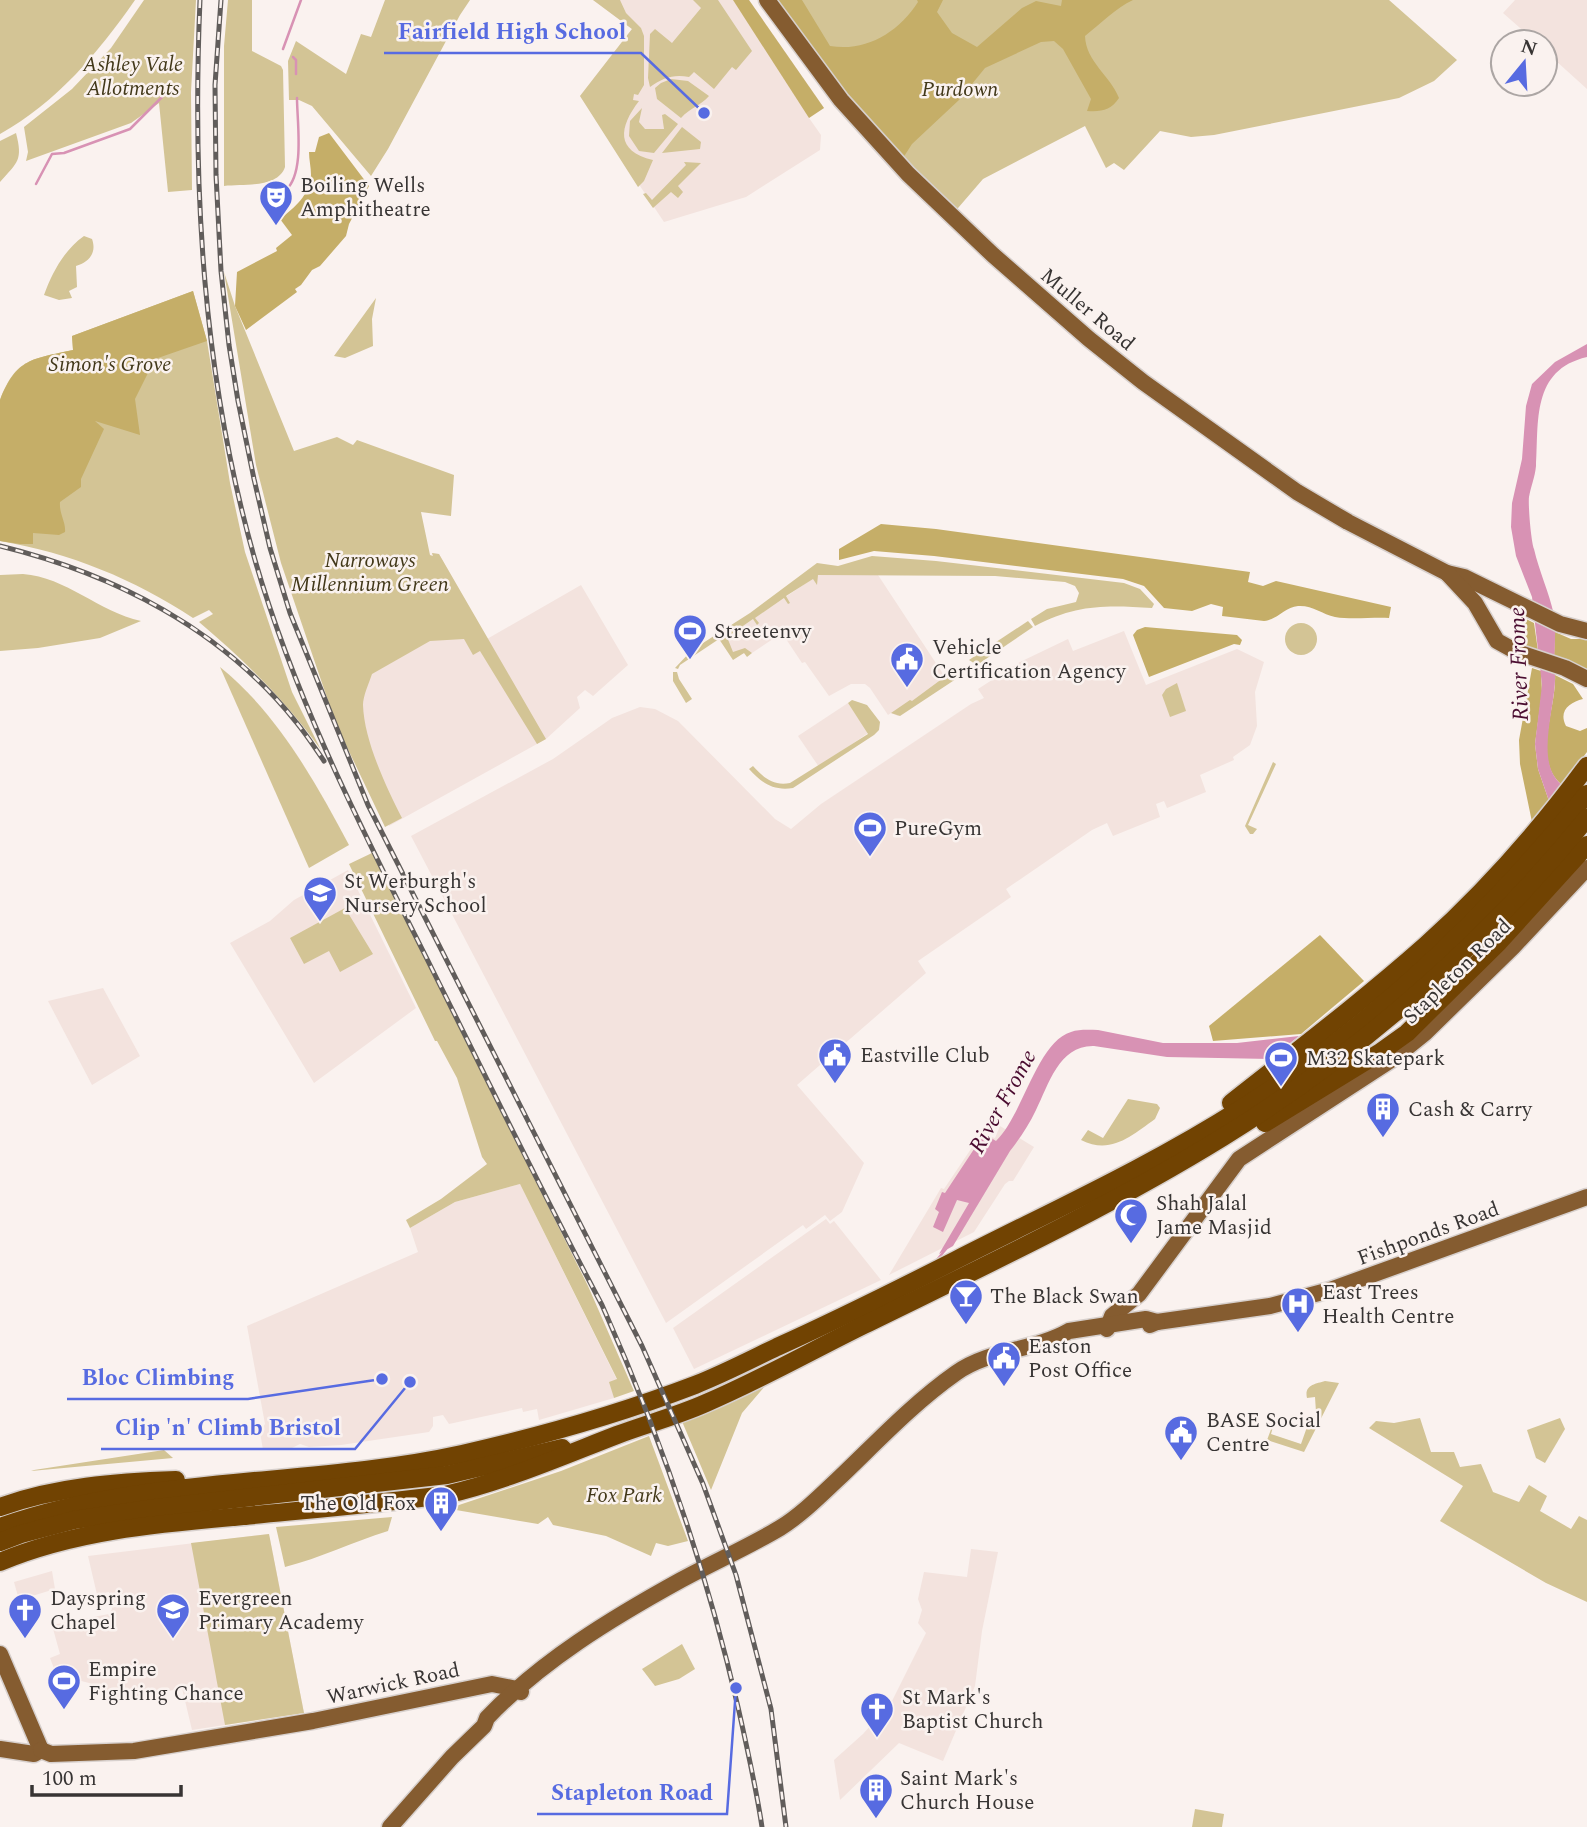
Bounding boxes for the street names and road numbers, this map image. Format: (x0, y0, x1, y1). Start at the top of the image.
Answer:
street label: Muller Road (1033, 260, 1142, 359)
street label: Stapleton Road (1396, 911, 1519, 1032)
street label: Fishponds Road (1353, 1193, 1504, 1275)
street label: Warwick Road (324, 1654, 463, 1714)

